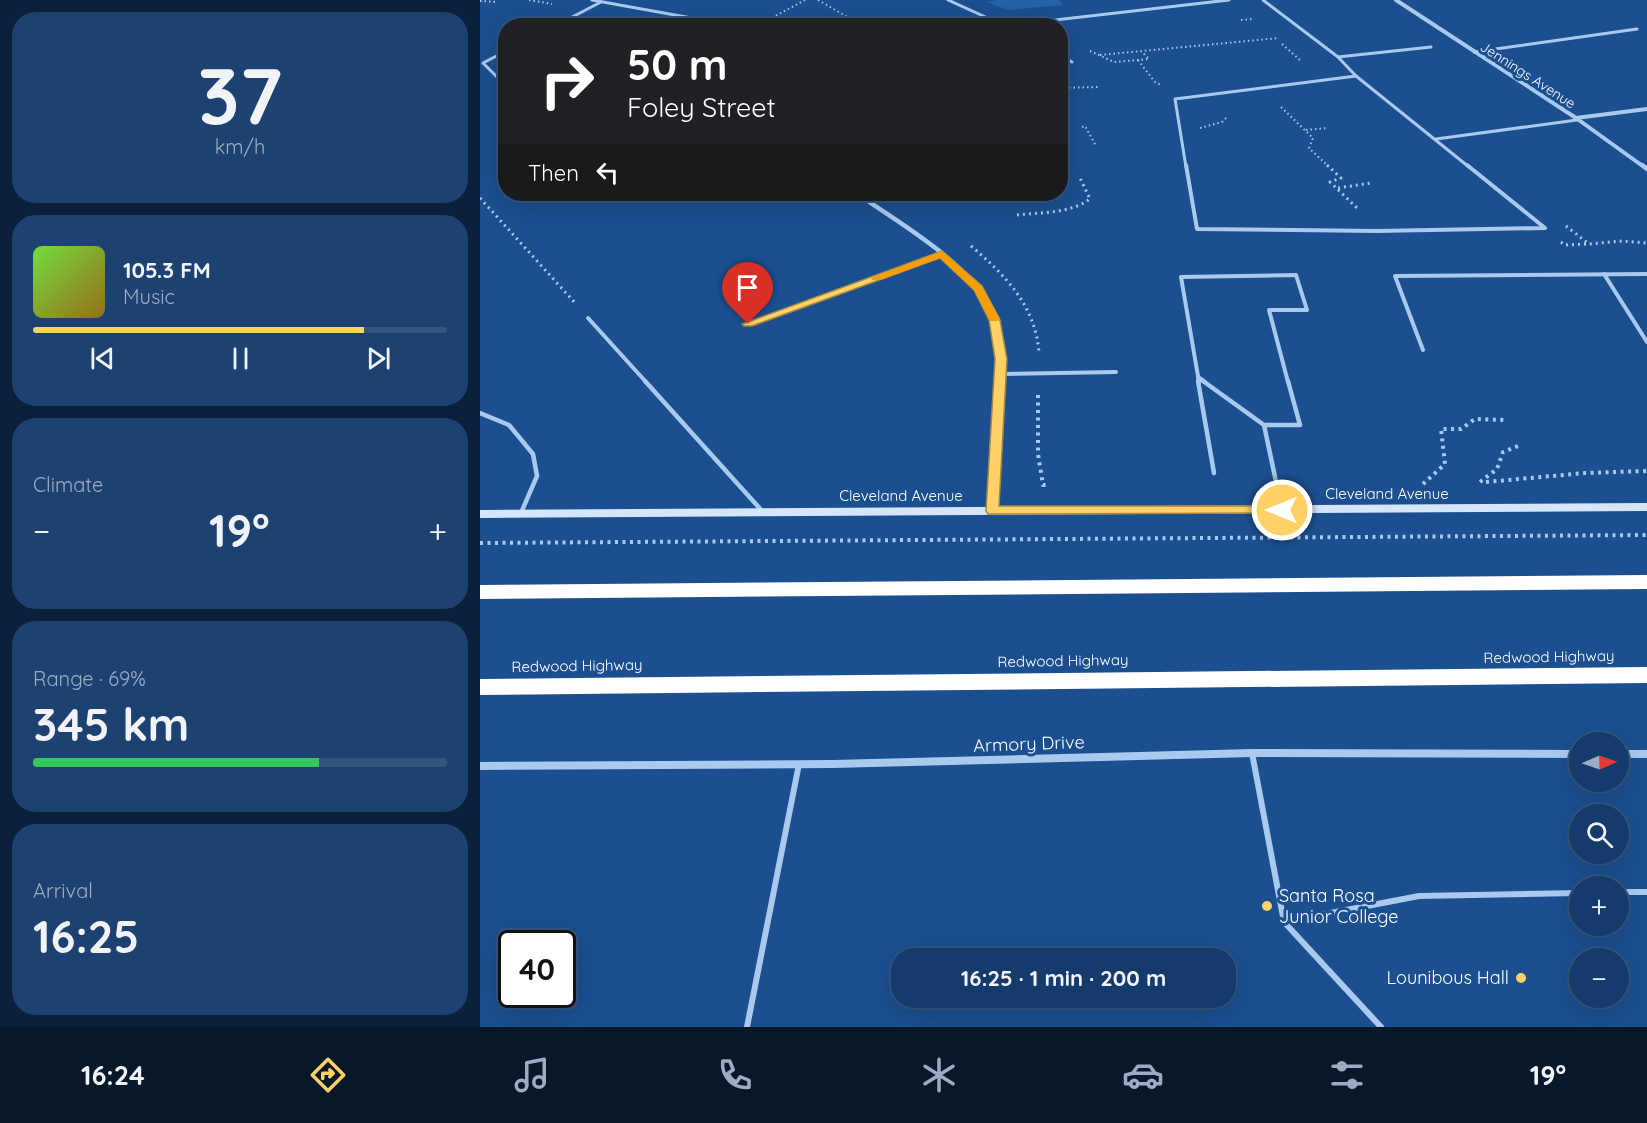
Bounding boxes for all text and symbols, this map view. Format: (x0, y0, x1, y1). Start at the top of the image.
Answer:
street label: Jennings Avenue (1477, 37, 1579, 113)
text: 50 m (627, 38, 727, 91)
icon: right (528, 42, 606, 120)
text: 37 (198, 46, 282, 144)
text: Foley Street (627, 90, 776, 124)
text: km/h (215, 134, 265, 159)
icon: left (591, 156, 624, 189)
text: Then (528, 159, 579, 187)
text: 105.3 FM (123, 256, 211, 284)
pin (722, 262, 773, 324)
icon: arrive (731, 271, 764, 304)
text: Music (123, 284, 175, 309)
icon: previous (86, 342, 119, 375)
icon: pause (224, 342, 257, 375)
icon: next (362, 342, 395, 375)
text: Climate (33, 472, 103, 497)
position arrow (1250, 478, 1314, 542)
street label: Cleveland Avenue (1325, 484, 1449, 503)
street label: Cleveland Avenue (839, 486, 963, 505)
text: 19° (209, 502, 270, 558)
text: − (33, 510, 50, 551)
text: + (428, 510, 447, 551)
street label: Redwood Highway (1483, 646, 1615, 667)
street label: Redwood Highway (997, 650, 1129, 671)
street label: Redwood Highway (511, 655, 643, 676)
text: Range · 69% (33, 666, 146, 691)
text: 345 km (33, 696, 189, 752)
street label: Armory Drive (973, 730, 1085, 757)
north arrow (1569, 732, 1629, 792)
map controls (1569, 732, 1629, 1008)
button: search (1569, 804, 1629, 864)
button: + (1569, 876, 1629, 936)
text: Arrival (33, 878, 93, 903)
place label: Santa Rosa Junior College (1279, 884, 1398, 928)
marker: Santa Rosa Junior College (1260, 899, 1274, 913)
text: 16:25 (33, 908, 139, 964)
speed limit sign: 40 (498, 930, 576, 1008)
button: − (1569, 948, 1629, 1008)
text: 16:25 · 1 min · 200 m (961, 964, 1166, 992)
place label: Lounibous Hall (1387, 966, 1509, 989)
marker: Lounibous Hall (1514, 971, 1528, 985)
icon: directions (307, 1054, 349, 1096)
icon: music (511, 1054, 553, 1096)
icon: phone (714, 1054, 756, 1096)
icon: climate (918, 1054, 960, 1096)
icon: car (1122, 1054, 1164, 1096)
icon: filters (1326, 1054, 1368, 1096)
text: 16:24 (81, 1058, 145, 1092)
text: 19° (1530, 1058, 1566, 1092)

